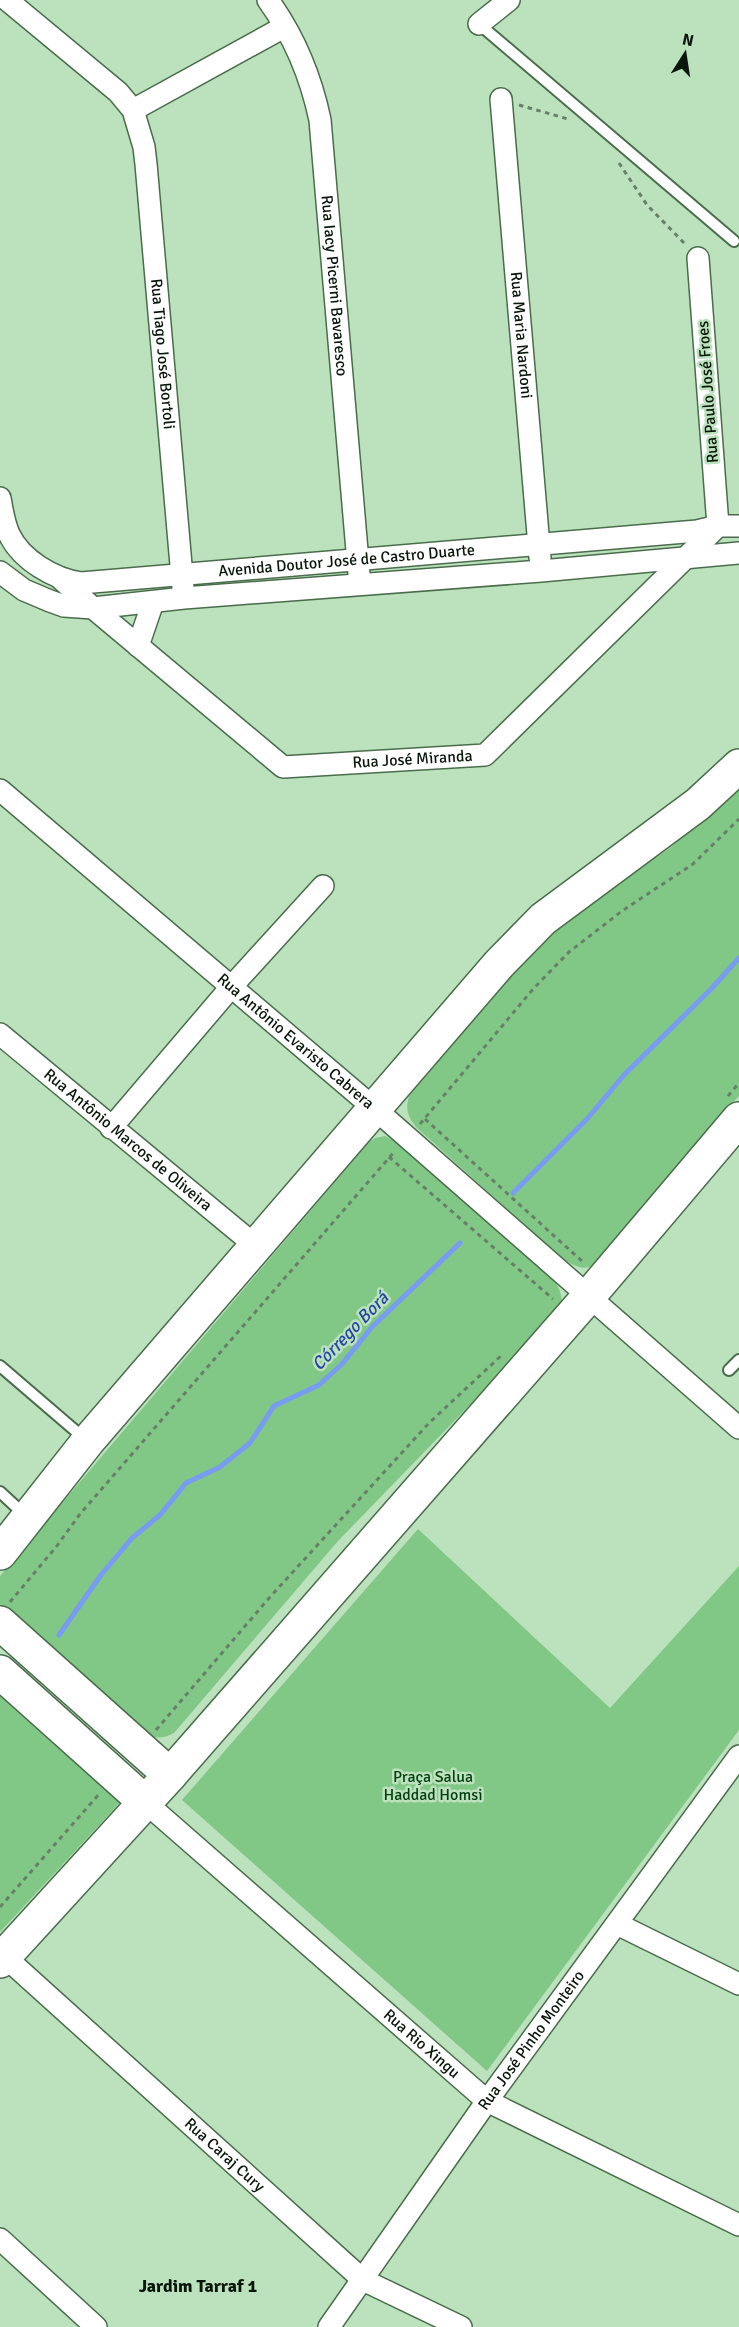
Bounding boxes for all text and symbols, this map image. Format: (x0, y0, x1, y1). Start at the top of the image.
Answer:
north arrow (655, 24, 715, 84)
text: N (680, 29, 695, 51)
street label: Rua Iacy Picerni Bavaresco (316, 194, 352, 377)
street label: Rua Maria Nardoni (506, 271, 536, 400)
street label: Rua Tiago José Bortoli (146, 278, 179, 430)
street label: Rua Paulo José Froes (693, 320, 723, 464)
street label: Avenida Doutor José de Castro Duarte (218, 540, 476, 581)
street label: Rua José Miranda (352, 746, 473, 773)
street label: Rua Antônio Evaristo Cabrera (213, 969, 378, 1114)
street label: Rua Antônio Marcos de Oliveira (40, 1064, 216, 1215)
water label: Córrego Borá (307, 1287, 393, 1375)
park label: Praça Salua Haddad Homsi (383, 1767, 483, 1805)
street label: Rua José Pinho Monteiro (474, 1966, 589, 2114)
street label: Rua Rio Xingu (379, 2005, 464, 2083)
street label: Rua Caraj Cury (180, 2114, 269, 2197)
district label: Jardim Tarraf 1 (139, 2275, 258, 2297)

